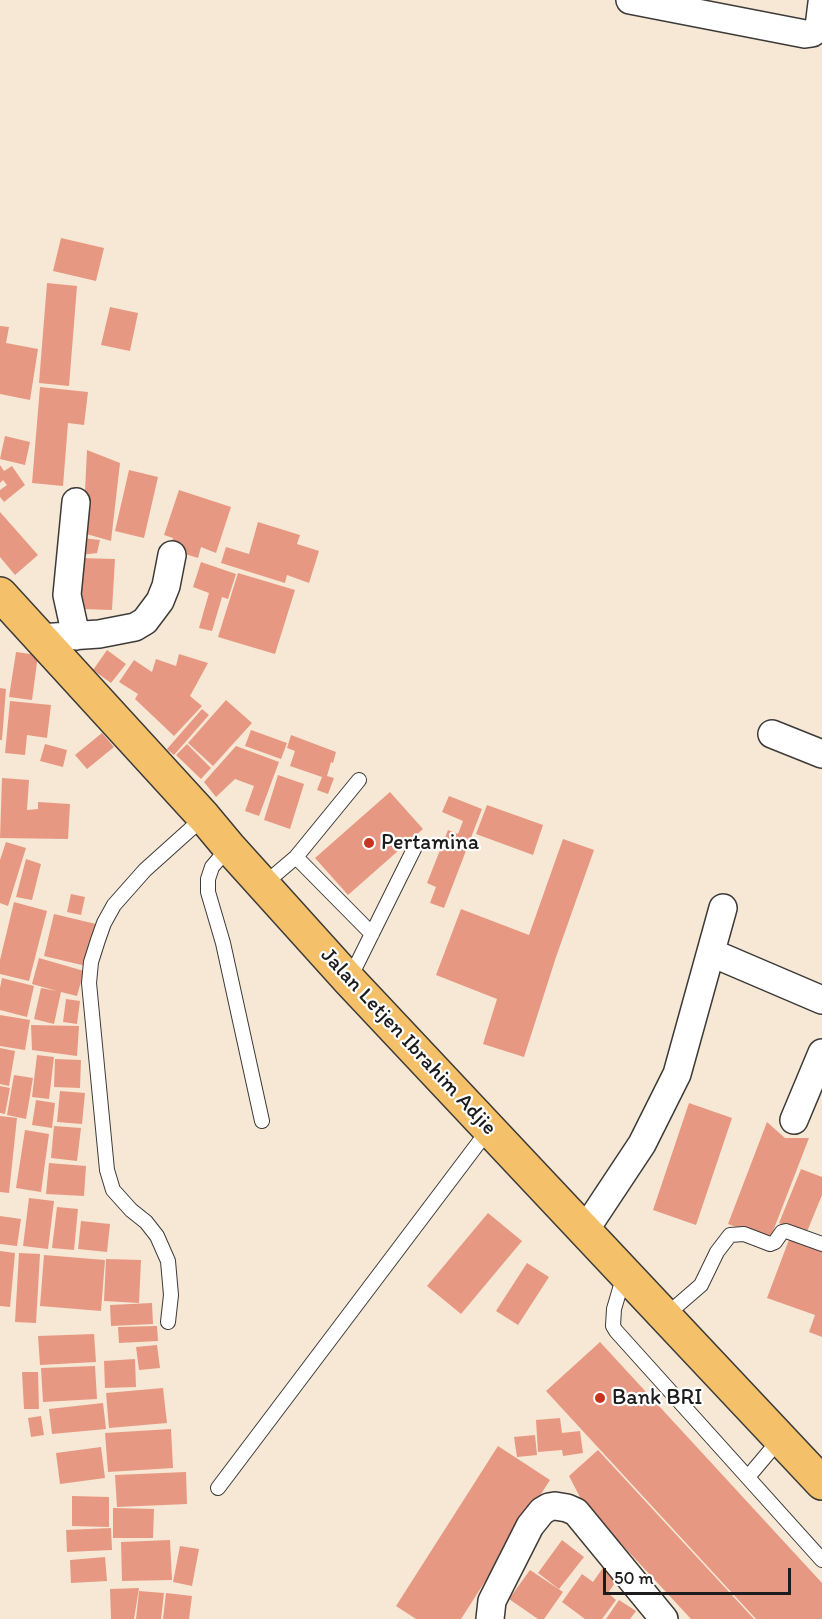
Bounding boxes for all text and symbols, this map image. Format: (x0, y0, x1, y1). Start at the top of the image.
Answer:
place label: Pertamina (381, 830, 479, 856)
marker: Pertamina (362, 836, 376, 850)
street label: Jalan Letjen Ibrahim Adjie (314, 943, 502, 1141)
place label: Bank BRI (612, 1385, 702, 1411)
marker: Bank BRI (593, 1391, 607, 1405)
scale bar (606, 1556, 794, 1594)
text: 50 m (614, 1567, 654, 1589)

